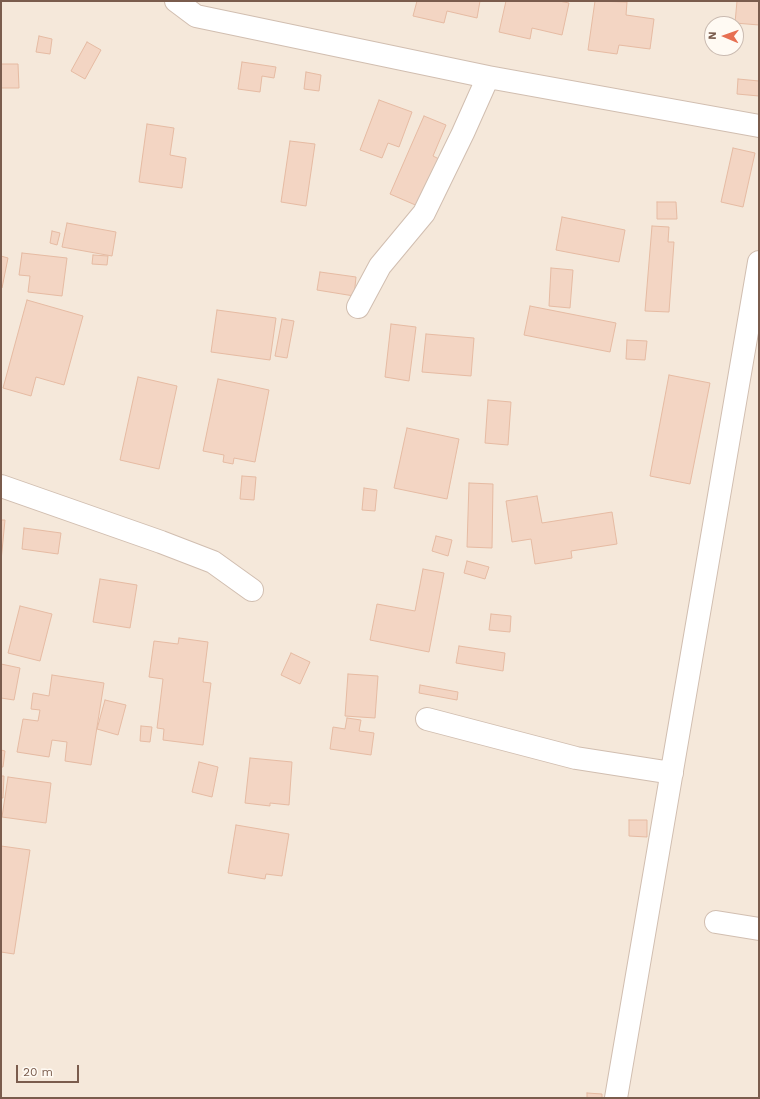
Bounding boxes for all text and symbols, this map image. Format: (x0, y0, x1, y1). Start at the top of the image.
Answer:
north arrow (704, 16, 744, 56)
text: N (706, 31, 719, 40)
scale bar (18, 1057, 81, 1083)
text: 20 m (23, 1065, 53, 1079)

